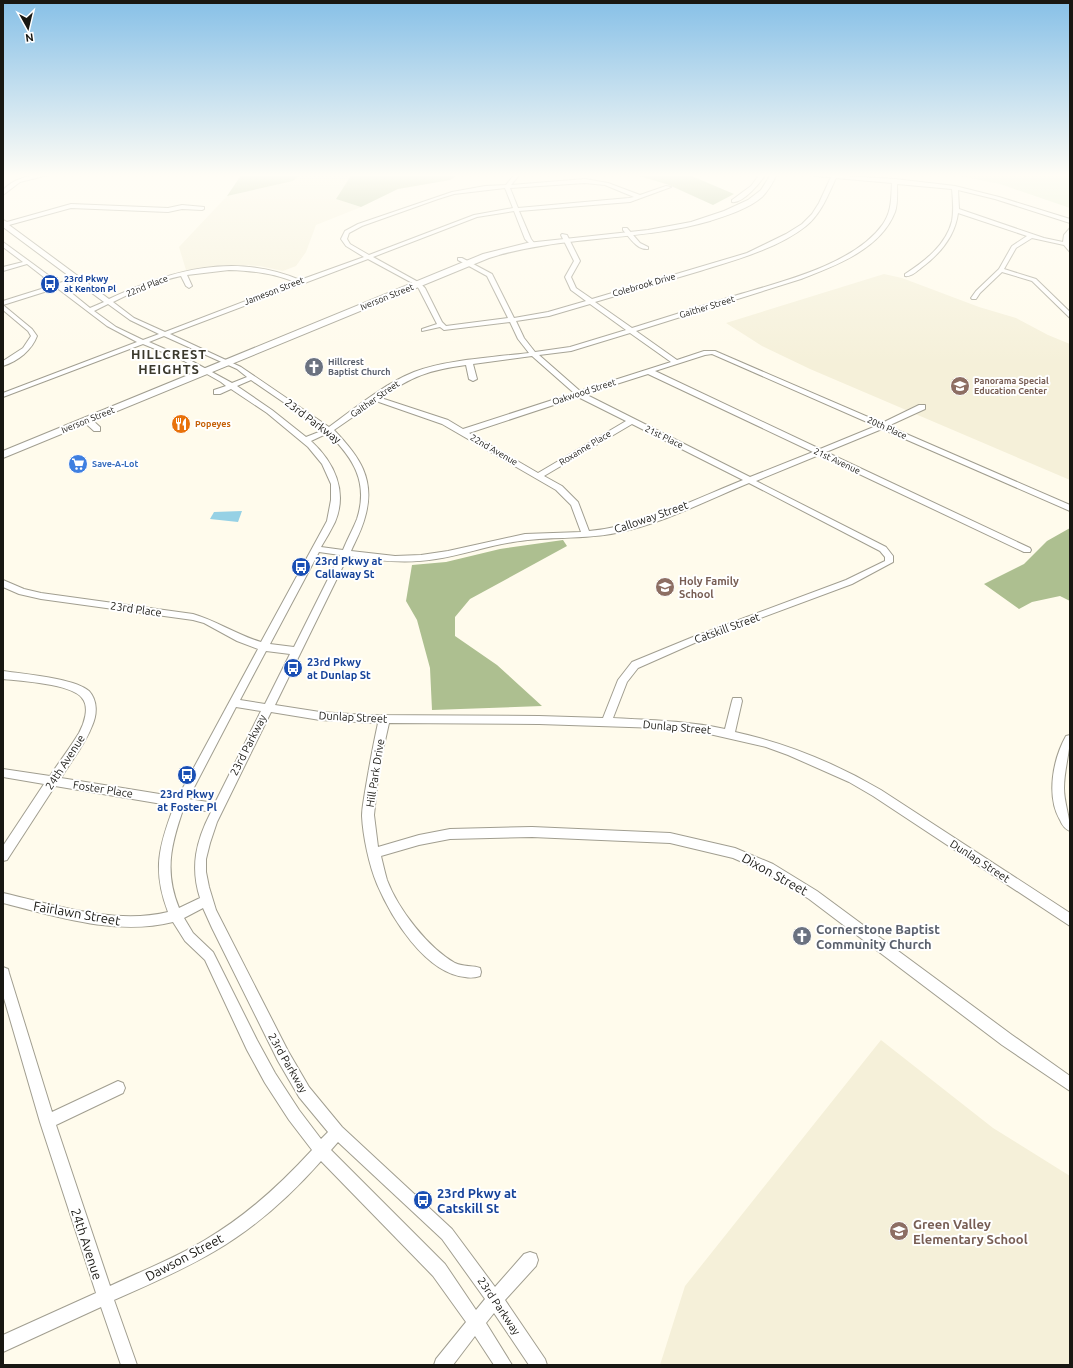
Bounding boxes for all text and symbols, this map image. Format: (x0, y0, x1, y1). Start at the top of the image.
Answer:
north arrow (8, 8, 48, 48)
text: N (24, 31, 34, 44)
street label: Colebrook Drive (611, 271, 677, 299)
bus stop icon: 23rd Pkwy at Kenton Pl (39, 273, 61, 295)
street label: 22nd Place (125, 273, 169, 299)
place label: 23rd Pkwy at Kenton Pl (64, 274, 116, 294)
street label: Jameson Street (243, 275, 306, 307)
street label: Iverson Street (359, 282, 416, 312)
street label: Gaither Street (678, 294, 736, 320)
district label: HILLCREST HEIGHTS (131, 347, 207, 376)
church icon: Hillcrest Baptist Church (303, 356, 325, 378)
place label: Hillcrest Baptist Church (328, 357, 390, 377)
school or university icon: Panorama Special Education Center (949, 375, 971, 397)
place label: Panorama Special Education Center (974, 376, 1049, 396)
street label: Oakwood Street (551, 377, 617, 407)
street label: Gaither Street (349, 378, 402, 419)
street label: 23rd Parkway (283, 396, 344, 446)
street label: Iverson Street (60, 405, 117, 435)
restaurant icon: Popeyes (170, 413, 192, 435)
street label: 20th Place (866, 415, 908, 441)
place label: Popeyes (195, 419, 231, 429)
street label: 21st Place (643, 423, 685, 451)
street label: Roxanne Place (557, 429, 613, 467)
street label: 22nd Avenue (469, 432, 519, 468)
street label: 21st Avenue (812, 446, 862, 476)
supermarket icon: Save-A-Lot (67, 453, 89, 475)
place label: Save-A-Lot (92, 459, 138, 469)
street label: Calloway Street (613, 499, 690, 535)
place label: 23rd Pkwy at Callaway St (315, 555, 383, 580)
bus stop icon: 23rd Pkwy at Callaway St (290, 556, 312, 578)
place label: Holy Family School (679, 575, 739, 600)
school or university icon: Holy Family School (654, 576, 676, 598)
street label: 23rd Place (110, 599, 162, 619)
street label: Catskill Street (693, 610, 762, 645)
place label: 23rd Pkwy at Dunlap St (307, 656, 371, 681)
bus stop icon: 23rd Pkwy at Dunlap St (282, 657, 304, 679)
street label: Dunlap Street (318, 709, 388, 725)
street label: 23rd Parkway (227, 712, 269, 778)
street label: Dunlap Street (642, 718, 712, 736)
street label: 24th Avenue (43, 732, 87, 792)
street label: Hill Park Drive (364, 738, 386, 808)
bus stop icon: 23rd Pkwy at Foster Pl (176, 764, 198, 786)
street label: Foster Place (72, 778, 134, 800)
place label: 23rd Pkwy at Foster Pl (157, 788, 217, 813)
street label: Dunlap Street (948, 837, 1013, 885)
street label: Dixon Street (740, 850, 810, 898)
street label: Fairlawn Street (32, 898, 122, 928)
place label: Cornerstone Baptist Community Church (816, 922, 940, 951)
church icon: Cornerstone Baptist Community Church (791, 925, 813, 947)
street label: 23rd Parkway (266, 1031, 310, 1096)
place label: 23rd Pkwy at Catskill St (437, 1186, 517, 1215)
bus stop icon: 23rd Pkwy at Catskill St (412, 1189, 434, 1211)
street label: 24th Avenue (69, 1207, 105, 1281)
place label: Green Valley Elementary School (913, 1217, 1028, 1246)
school or university icon: Green Valley Elementary School (888, 1220, 910, 1242)
street label: Dawson Street (143, 1231, 225, 1283)
street label: 23rd Parkway (475, 1275, 523, 1338)

